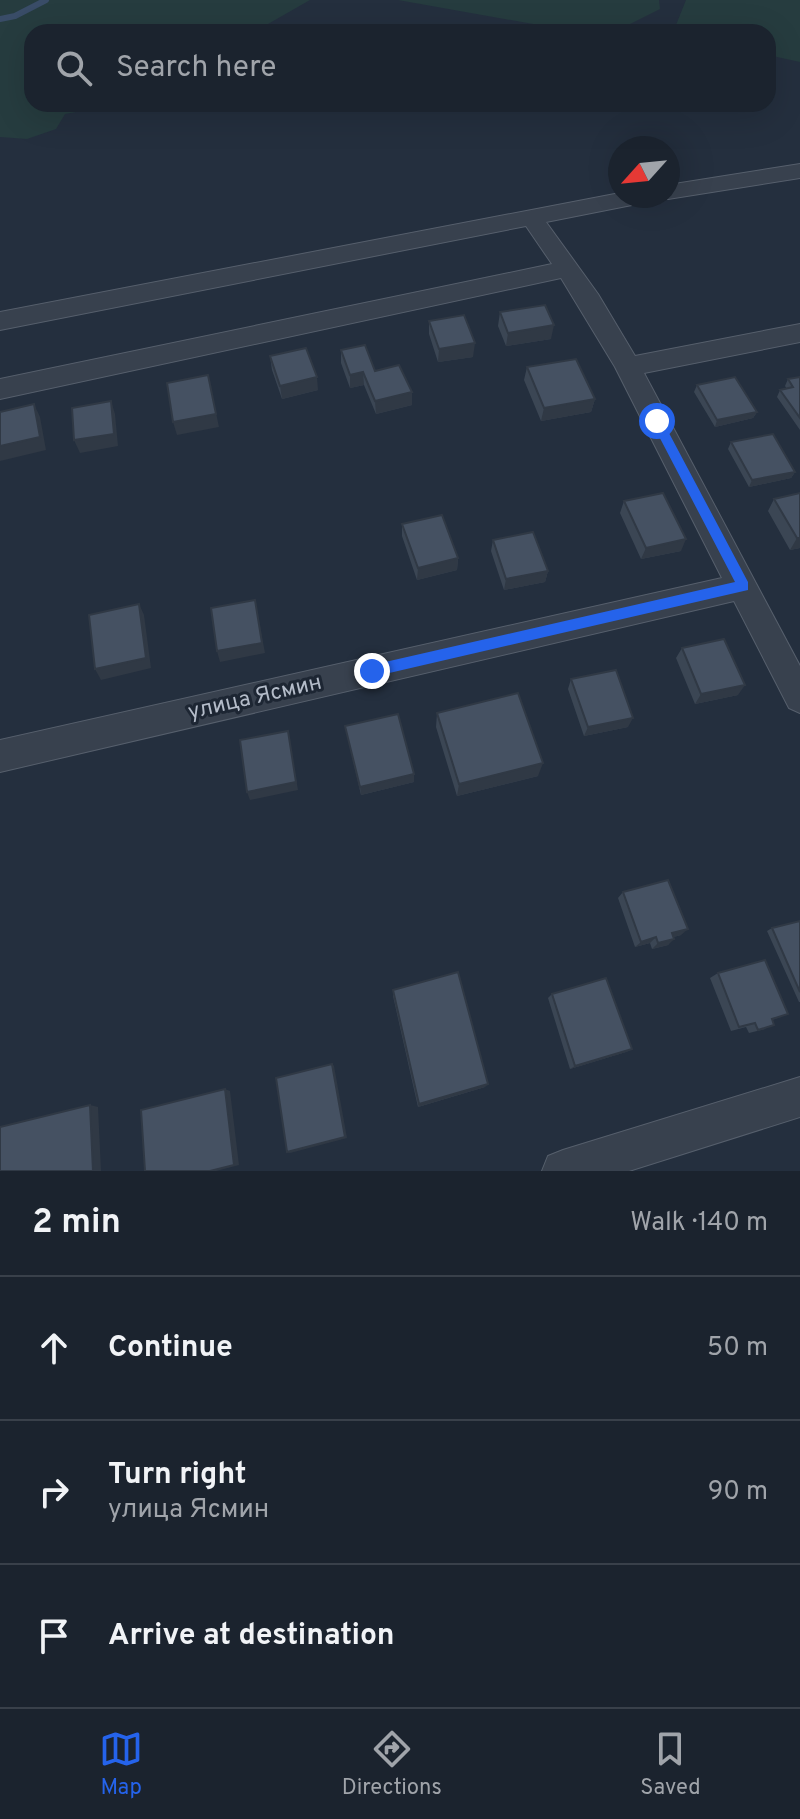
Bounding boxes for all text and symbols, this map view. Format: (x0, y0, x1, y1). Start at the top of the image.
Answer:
search box (24, 24, 776, 112)
icon: search (52, 46, 96, 90)
text: Search here (116, 50, 276, 87)
north arrow (608, 136, 680, 208)
route start (639, 403, 675, 439)
route end (354, 653, 390, 689)
street label: улица Ясмин (186, 670, 324, 726)
text: 2 min (32, 1202, 121, 1245)
text: Walk · 140 m (630, 1207, 768, 1240)
icon: ahead (32, 1326, 76, 1370)
text: Continue (108, 1330, 233, 1367)
text: 50 m (707, 1332, 768, 1365)
text: Turn right (108, 1457, 246, 1494)
icon: right (32, 1470, 76, 1514)
text: 90 m (708, 1476, 768, 1509)
text: улица Ясмин (108, 1494, 269, 1527)
icon: arrive (32, 1614, 76, 1658)
text: Arrive at destination (108, 1618, 394, 1655)
tab: Map (99, 1727, 143, 1802)
tab: Directions (342, 1727, 442, 1802)
tab: Saved (640, 1727, 701, 1802)

